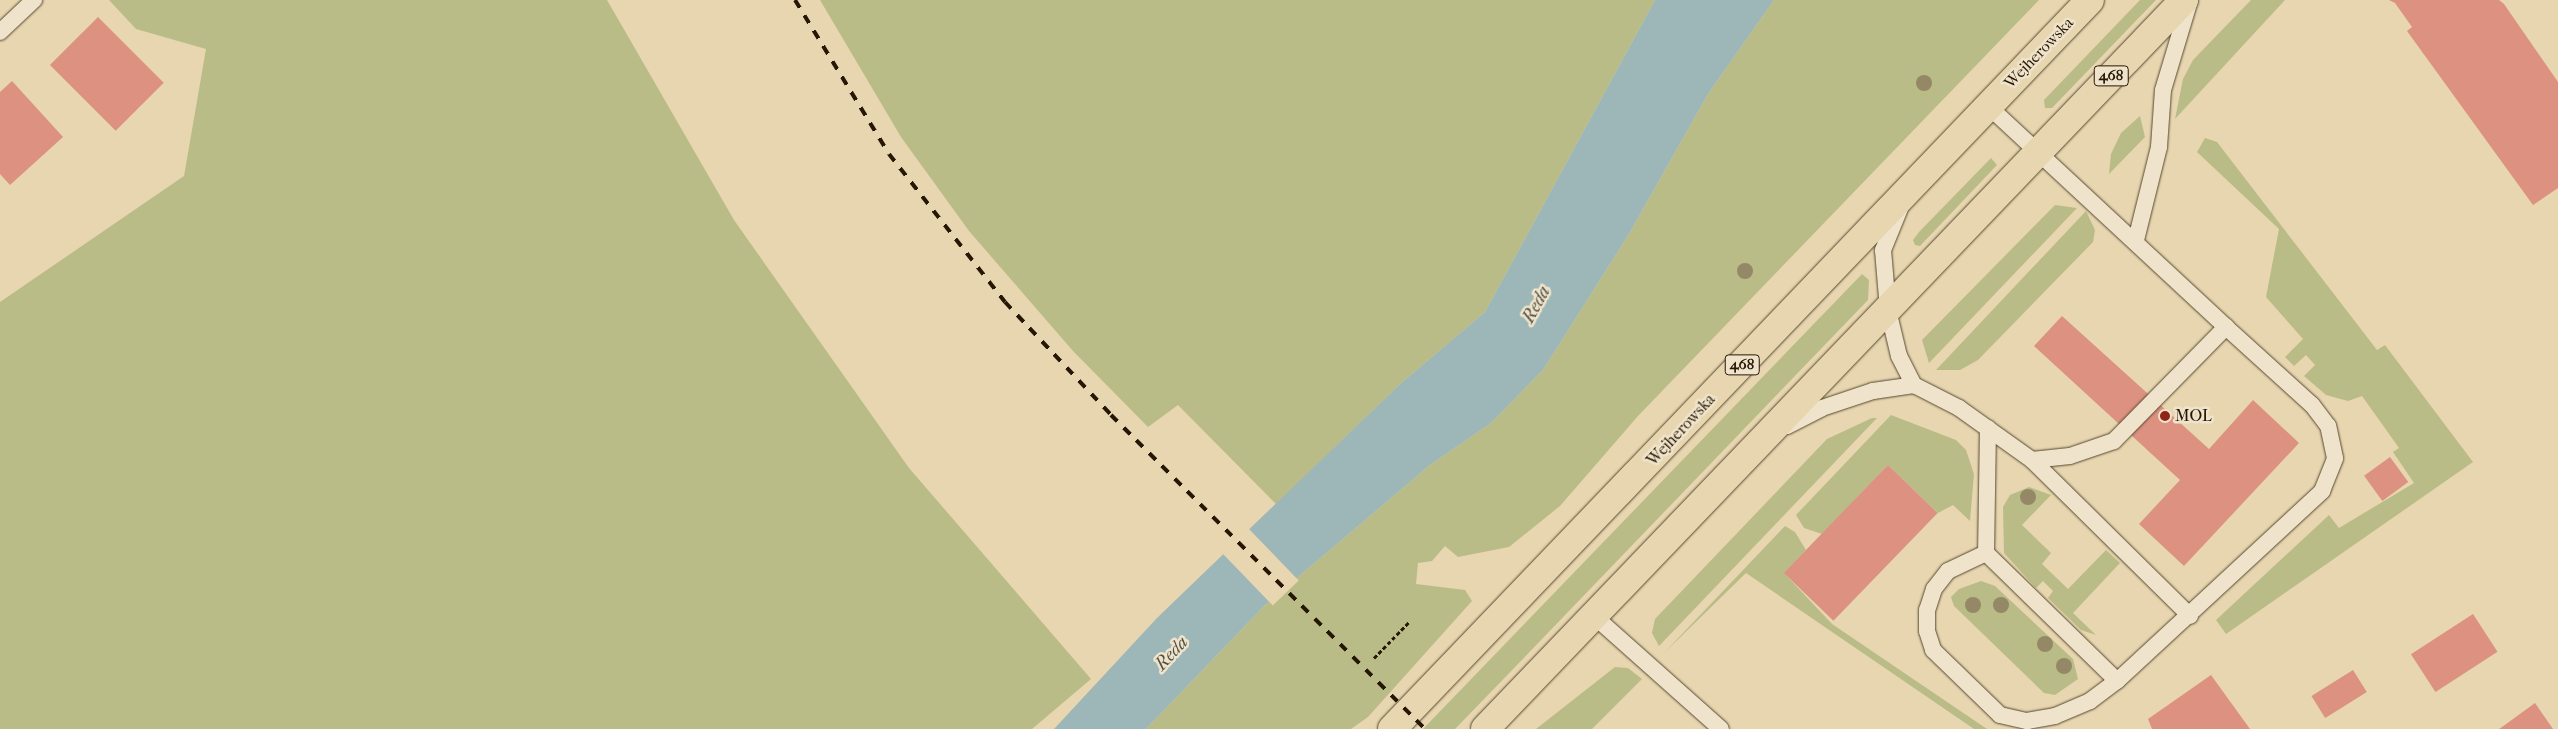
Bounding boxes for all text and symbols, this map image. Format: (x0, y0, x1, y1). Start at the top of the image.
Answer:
street label: Wejherowska (2000, 13, 2078, 93)
road number: 468 (2094, 64, 2128, 88)
water label: Reda (1518, 283, 1556, 327)
road number: 468 (1724, 352, 1760, 378)
street label: Wejherowska (1643, 390, 1719, 470)
place label: MOL (2175, 406, 2212, 426)
marker: MOL (2159, 410, 2171, 422)
water label: Reda (1151, 632, 1193, 676)

